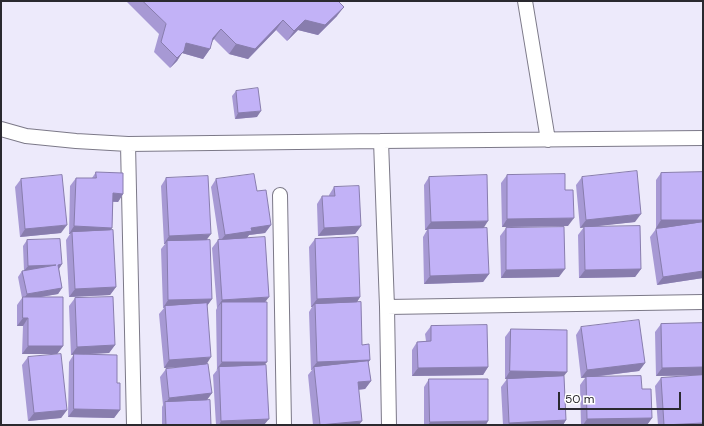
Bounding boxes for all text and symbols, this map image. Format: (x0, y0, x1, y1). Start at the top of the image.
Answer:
scale bar (560, 384, 683, 410)
text: 50 m (565, 391, 594, 407)

